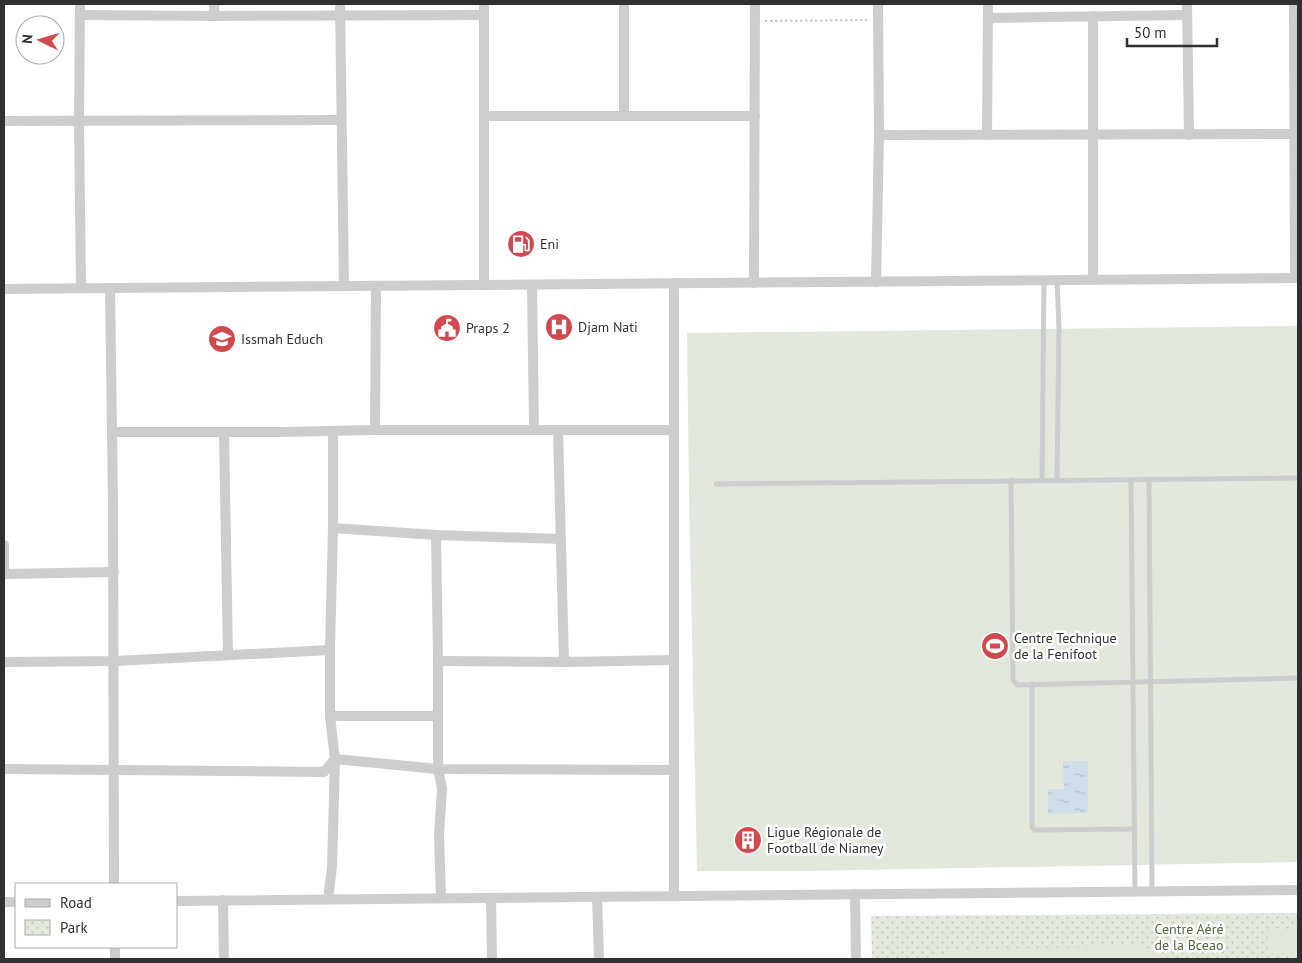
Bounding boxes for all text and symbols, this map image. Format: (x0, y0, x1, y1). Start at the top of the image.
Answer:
north arrow (15, 15, 65, 65)
scale bar (1127, 15, 1217, 47)
text: 50 m (1134, 23, 1167, 42)
text: N (18, 33, 36, 44)
fuel station icon: Eni (506, 229, 536, 259)
place label: Eni (540, 235, 559, 253)
hospital icon: Djam Nati (544, 312, 574, 342)
public building icon: Praps 2 (432, 313, 462, 343)
place label: Djam Nati (578, 318, 638, 336)
place label: Praps 2 (466, 319, 510, 337)
school or university icon: Issmah Educh (207, 324, 237, 354)
place label: Issmah Educh (241, 330, 323, 348)
place label: Centre Technique de la Fenifoot (1014, 629, 1117, 663)
sports icon: Centre Technique de la Fenifoot (980, 631, 1010, 661)
place label: Ligue Régionale de Football de Niamey (767, 823, 884, 857)
building icon: Ligue Régionale de Football de Niamey (733, 825, 763, 855)
legend (15, 883, 178, 948)
text: Road (60, 893, 92, 912)
text: Park (60, 918, 88, 937)
park label: Centre Aéré de la Bceao (1154, 920, 1224, 954)

